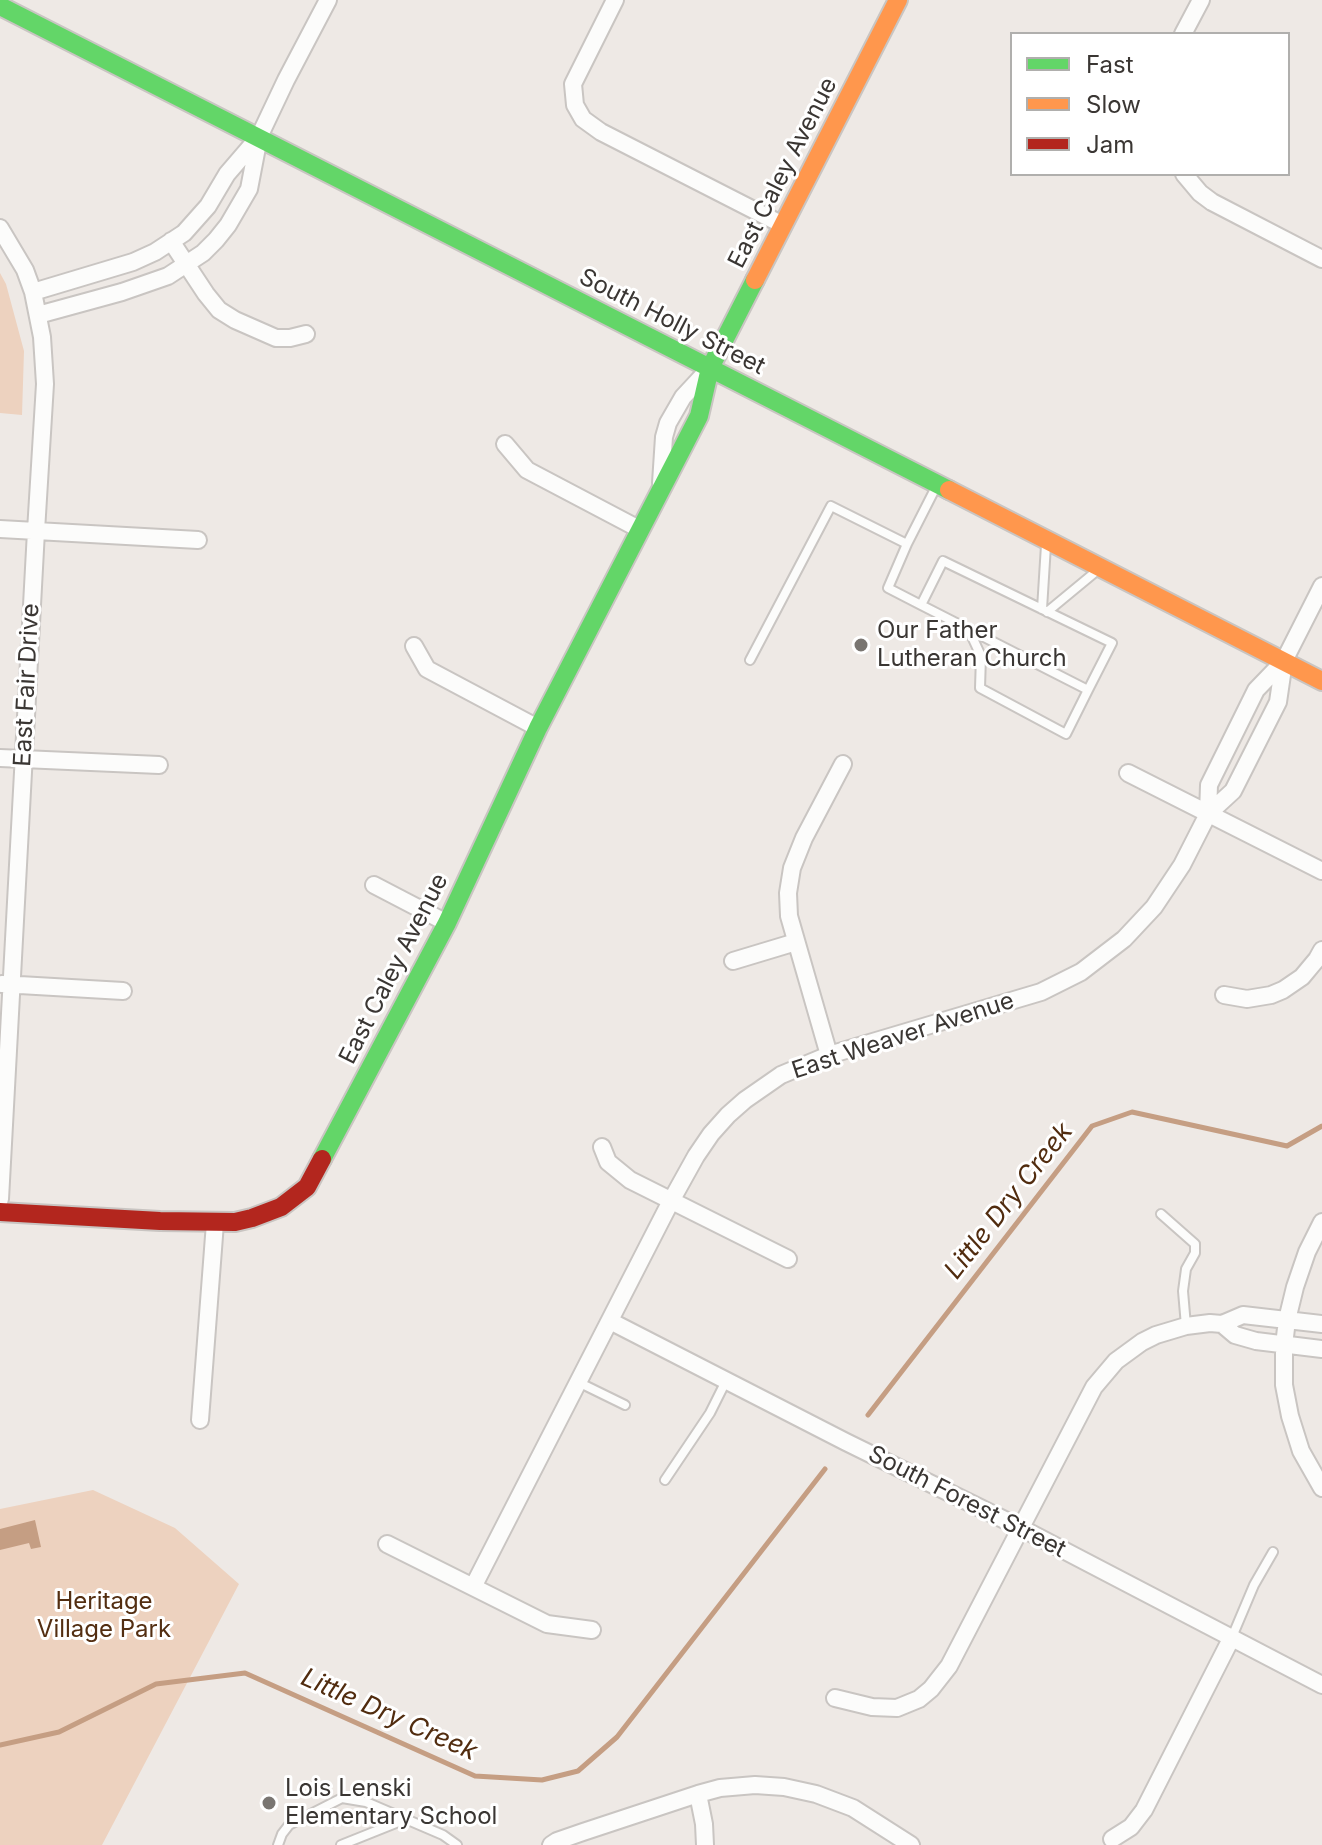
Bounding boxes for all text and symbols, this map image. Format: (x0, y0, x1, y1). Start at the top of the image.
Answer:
legend (1010, 32, 1290, 176)
text: Fast (1086, 50, 1134, 79)
street label: East Caley Avenue (722, 73, 844, 273)
text: Slow (1086, 90, 1141, 119)
text: Jam (1086, 130, 1134, 159)
street label: South Holly Street (574, 263, 770, 381)
street label: East Fair Drive (8, 603, 46, 767)
place label: Our Father Lutheran Church (877, 617, 1067, 673)
marker: Our Father Lutheran Church (852, 636, 870, 654)
street label: East Caley Avenue (333, 869, 455, 1069)
street label: East Weaver Avenue (788, 986, 1018, 1086)
water label: Little Dry Creek (938, 1117, 1080, 1285)
street label: South Forest Street (863, 1440, 1071, 1564)
park label: Heritage Village Park (37, 1588, 171, 1644)
water label: Little Dry Creek (296, 1662, 482, 1768)
place label: Lois Lenski Elementary School (285, 1775, 497, 1831)
marker: Lois Lenski Elementary School (260, 1794, 278, 1812)

